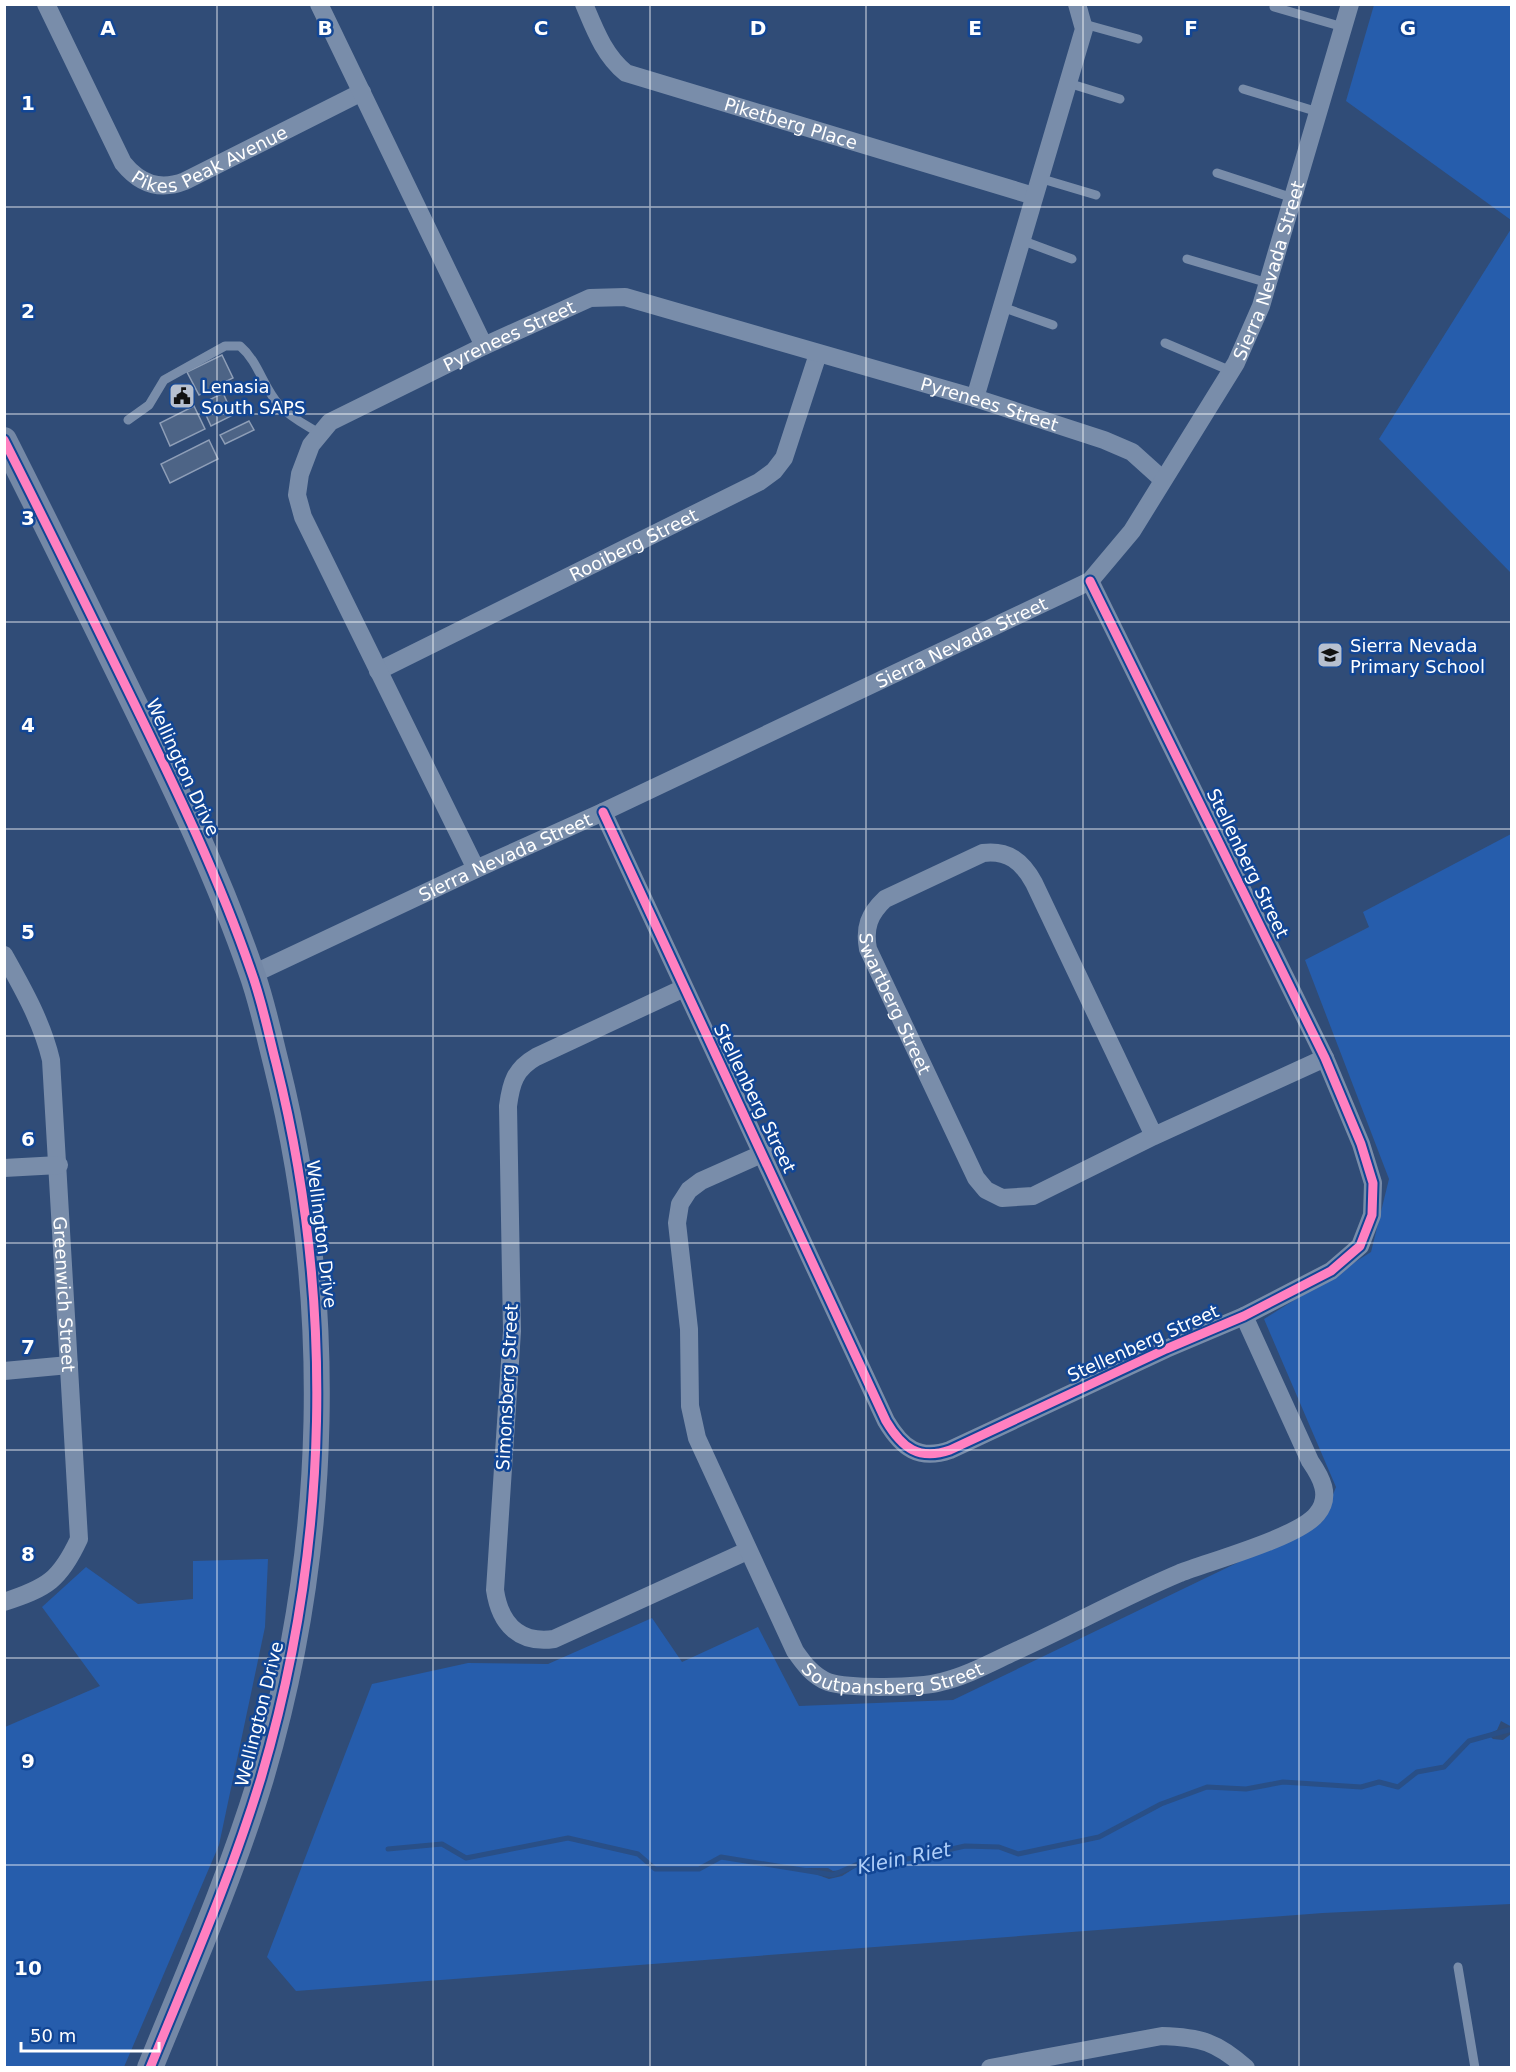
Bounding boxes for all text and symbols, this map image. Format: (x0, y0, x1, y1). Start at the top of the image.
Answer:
text: A (100, 16, 116, 40)
text: B (317, 16, 333, 40)
text: C (534, 16, 548, 40)
text: D (750, 16, 766, 40)
text: E (968, 16, 982, 40)
text: F (1184, 16, 1198, 40)
text: G (1400, 16, 1416, 40)
text: 1 (21, 91, 35, 115)
street label: Piketberg Place (722, 93, 860, 153)
street label: Pikes Peak Avenue (128, 121, 290, 196)
street label: Sierra Nevada Street (1228, 178, 1308, 363)
street label: Pyrenees Street (440, 296, 578, 375)
text: 2 (21, 299, 35, 323)
street label: Pyrenees Street (918, 372, 1061, 435)
place label: Lenasia South SAPS (201, 376, 305, 418)
public building icon: Lenasia South SAPS (167, 381, 197, 411)
street label: Rooiberg Street (566, 504, 701, 585)
text: 3 (21, 506, 35, 530)
street label: Sierra Nevada Street (872, 592, 1050, 692)
place label: Sierra Nevada Primary School (1350, 635, 1485, 677)
school or university icon: Sierra Nevada Primary School (1315, 640, 1345, 670)
street label: Wellington Drive (142, 695, 224, 839)
text: 4 (21, 713, 35, 737)
street label: Stellenberg Street (1203, 785, 1293, 941)
street label: Sierra Nevada Street (415, 808, 595, 905)
text: 5 (21, 920, 35, 944)
street label: Swartberg Street (856, 932, 936, 1077)
street label: Stellenberg Street (710, 1020, 800, 1176)
text: 6 (21, 1127, 35, 1151)
street label: Wellington Drive (303, 1159, 341, 1309)
street label: Greenwich Street (50, 1216, 80, 1373)
street label: Stellenberg Street (1064, 1300, 1222, 1386)
street label: Simonsberg Street (492, 1303, 522, 1471)
text: 7 (21, 1335, 35, 1359)
text: 8 (21, 1542, 35, 1566)
street label: Wellington Drive (231, 1639, 287, 1789)
street label: Soutpansberg Street (802, 1647, 988, 1675)
text: Soutpansberg Street (798, 1658, 986, 1697)
text: 9 (21, 1749, 35, 1773)
water label: Klein Riet (855, 1837, 954, 1879)
text: 10 (14, 1956, 42, 1980)
scale bar (21, 2015, 159, 2053)
text: 50 m (30, 2025, 76, 2046)

